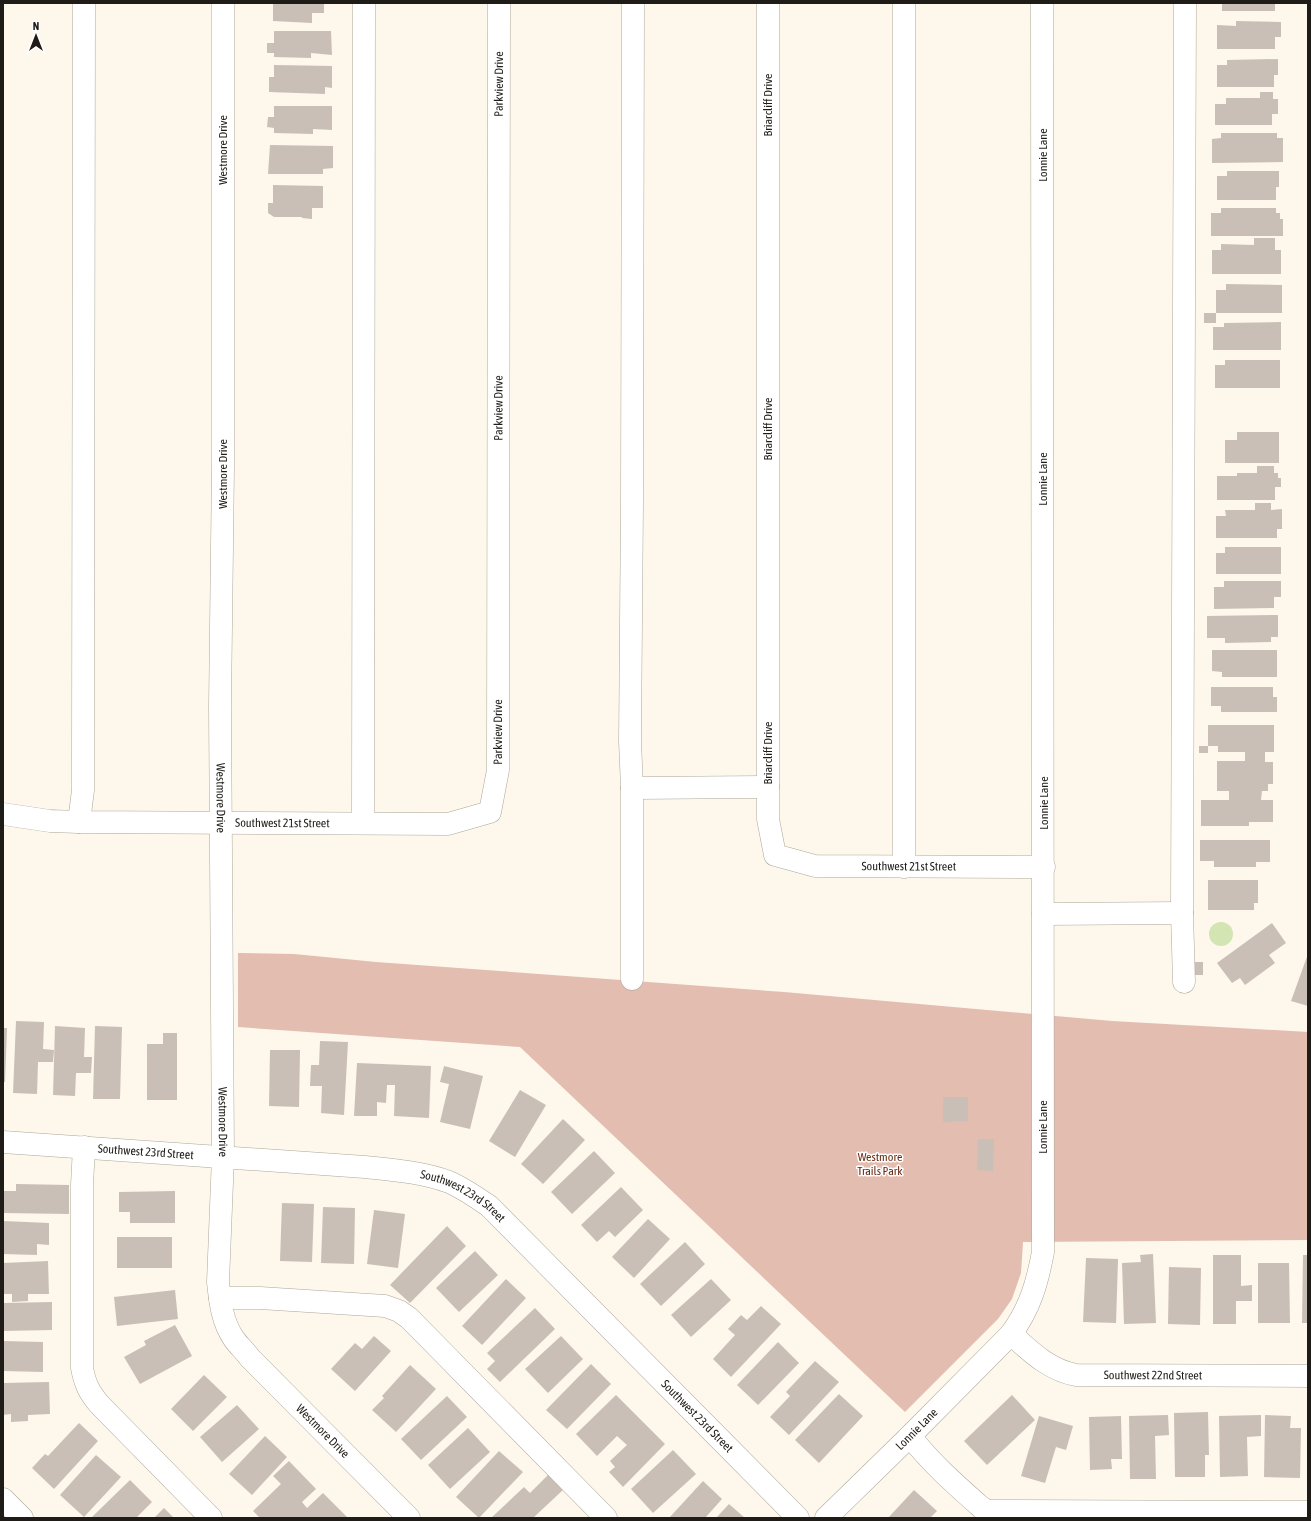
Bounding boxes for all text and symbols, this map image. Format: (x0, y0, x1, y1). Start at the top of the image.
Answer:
north arrow (16, 16, 56, 56)
text: N (33, 20, 39, 32)
street label: Parkview Drive (492, 51, 506, 117)
street label: Briarcliff Drive (761, 74, 775, 136)
street label: Westmore Drive (216, 115, 230, 185)
street label: Lonnie Lane (1036, 128, 1050, 182)
street label: Parkview Drive (491, 375, 506, 441)
street label: Briarcliff Drive (761, 398, 775, 460)
street label: Westmore Drive (216, 439, 230, 509)
street label: Lonnie Lane (1036, 452, 1050, 506)
street label: Parkview Drive (491, 699, 505, 765)
street label: Briarcliff Drive (761, 722, 775, 784)
street label: Westmore Drive (213, 763, 228, 833)
street label: Lonnie Lane (1037, 776, 1051, 830)
street label: Southwest 21st Street (235, 816, 330, 830)
street label: Southwest 21st Street (861, 859, 957, 874)
street label: Westmore Drive (216, 1087, 230, 1157)
street label: Lonnie Lane (1036, 1100, 1050, 1154)
street label: Southwest 23rd Street (97, 1142, 195, 1162)
park label: Westmore Trails Park (857, 1150, 903, 1178)
street label: Southwest 23rd Street (419, 1167, 508, 1225)
street label: Southwest 22nd Street (1104, 1368, 1203, 1383)
street label: Southwest 23rd Street (658, 1377, 736, 1456)
street label: Westmore Drive (293, 1401, 352, 1461)
street label: Lonnie Lane (893, 1405, 941, 1453)

